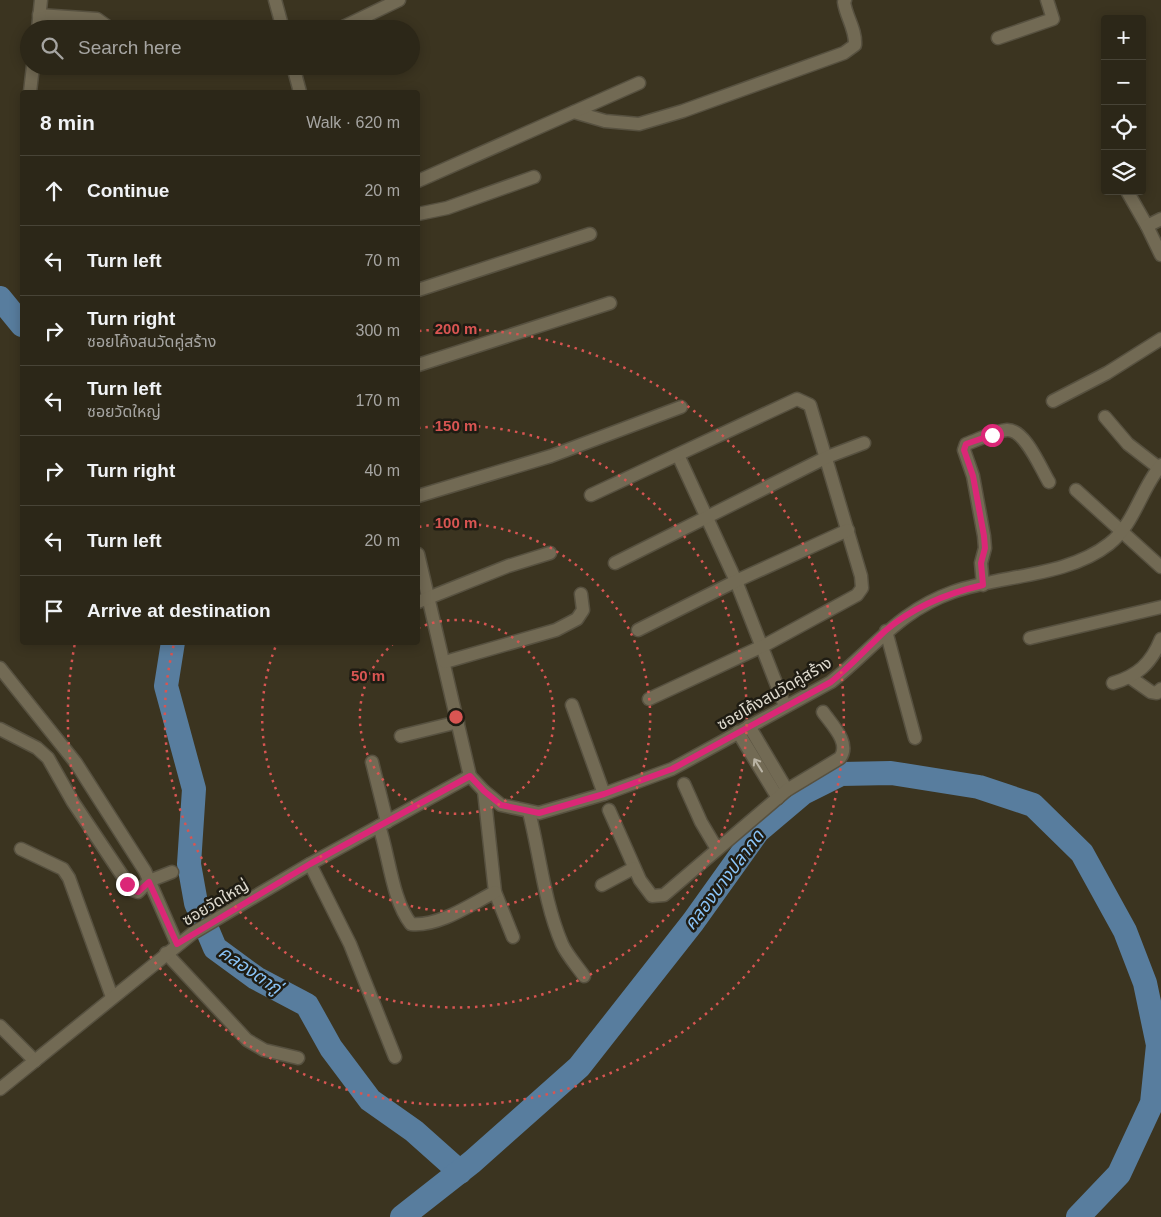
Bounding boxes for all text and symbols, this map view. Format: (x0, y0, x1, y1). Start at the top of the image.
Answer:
map controls (1101, 15, 1146, 195)
button: + (1101, 15, 1146, 60)
search box (20, 20, 420, 75)
icon: search (38, 34, 66, 62)
text: Search here (78, 37, 182, 58)
button: − (1101, 60, 1146, 105)
button: locate (1101, 105, 1146, 150)
text: 8 min (40, 111, 95, 134)
text: Walk · 620 m (306, 114, 400, 131)
button: layers (1101, 150, 1146, 195)
icon: ahead (40, 177, 68, 205)
text: Continue (87, 180, 169, 201)
text: 20 m (364, 182, 400, 199)
icon: left (40, 247, 68, 275)
text: Turn left (87, 250, 162, 271)
text: 70 m (364, 252, 400, 269)
text: Turn right (87, 308, 175, 329)
icon: right (40, 317, 68, 345)
text: 200 m (435, 320, 477, 337)
text: 300 m (356, 322, 400, 339)
text: ซอยโค้งสนวัดคู่สร้าง (87, 333, 216, 350)
text: Turn left (87, 378, 162, 399)
icon: left (40, 387, 68, 415)
text: 170 m (356, 392, 400, 409)
text: ซอยวัดใหญ่ (87, 403, 161, 420)
text: 150 m (435, 417, 477, 434)
route start (981, 424, 1004, 447)
icon: right (40, 457, 68, 485)
text: Turn right (87, 460, 175, 481)
text: 40 m (364, 462, 400, 479)
text: 100 m (435, 514, 477, 531)
icon: left (40, 527, 68, 555)
text: Turn left (87, 530, 162, 551)
text: 20 m (364, 532, 400, 549)
icon: arrive (40, 597, 68, 625)
text: Arrive at destination (87, 600, 271, 621)
street label: ซอยโค้งสนวัดคู่สร้าง (714, 654, 835, 734)
text: 50 m (351, 667, 385, 684)
centre of rings (447, 708, 465, 726)
one-way arrow (752, 758, 763, 772)
water label: คลองบางปลากด (680, 826, 769, 934)
route end (116, 873, 139, 896)
street label: ซอยวัดใหญ่ (179, 876, 251, 929)
water label: คลองตาภู่ (214, 942, 287, 1001)

